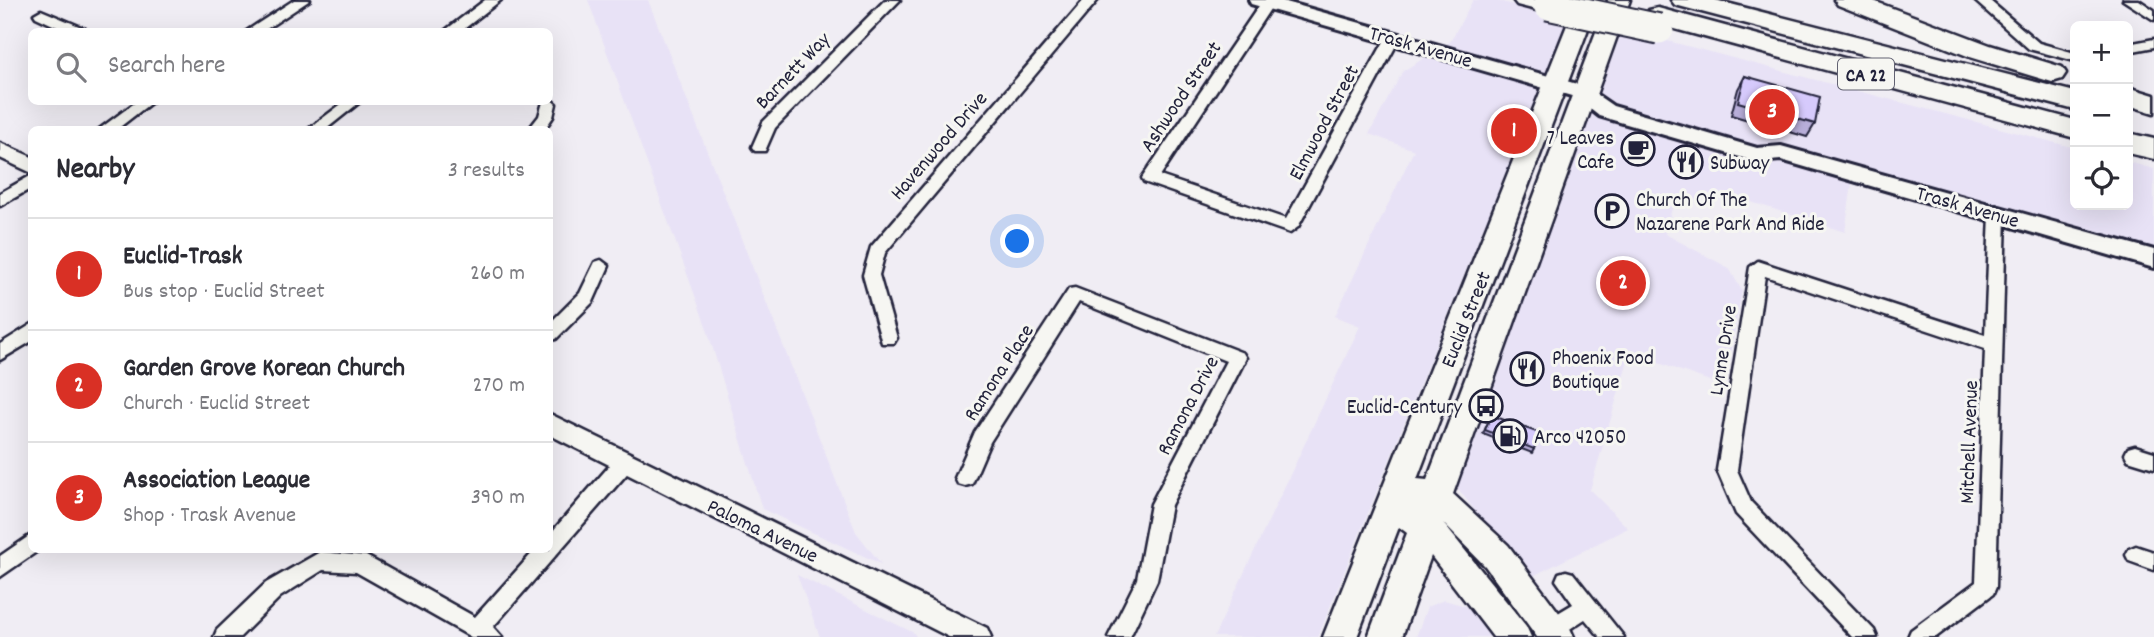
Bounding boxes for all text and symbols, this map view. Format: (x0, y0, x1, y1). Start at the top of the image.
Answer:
street label: Trask Avenue (1365, 20, 1475, 78)
map controls (2070, 21, 2133, 210)
button: + (2070, 21, 2133, 84)
street label: Barnett Way (750, 26, 839, 117)
search box (28, 28, 553, 105)
street label: Ashwood Street (1134, 36, 1231, 159)
icon: search (52, 48, 90, 86)
text: Search here (108, 48, 226, 85)
road number: CA 22 (1838, 58, 1894, 90)
street label: Elmwood Street (1283, 60, 1369, 186)
button: − (2070, 84, 2133, 147)
street label: Havenwood Drive (884, 86, 996, 208)
pin: 3 (1749, 86, 1795, 138)
pin: 1 (1491, 105, 1537, 157)
place label: 7 Leaves Cafe (1547, 125, 1614, 179)
cafe icon: 7 Leaves Cafe (1619, 130, 1657, 168)
restaurant icon: Subway (1667, 143, 1705, 181)
button: locate (2070, 147, 2133, 210)
text: Nearby (56, 150, 134, 193)
place label: Subway (1710, 150, 1770, 180)
text: 3 results (448, 155, 525, 188)
street label: Trask Avenue (1912, 180, 2022, 238)
place label: Church Of The Nazarene Park And Ride (1636, 187, 1824, 241)
parking icon: Church Of The Nazarene Park And Ride (1593, 192, 1631, 230)
your location (1000, 224, 1034, 258)
text: Euclid-Trask (123, 239, 242, 276)
pin: 2 (1600, 257, 1646, 309)
text: 1 (76, 258, 82, 291)
text: 260 m (470, 258, 525, 291)
street label: Euclid Street (1435, 267, 1501, 373)
text: Bus stop · Euclid Street (123, 276, 325, 309)
street label: Lynne Drive (1703, 303, 1747, 398)
street label: Ramona Place (958, 319, 1043, 428)
place label: Phoenix Food Boutique (1552, 345, 1654, 399)
restaurant icon: Phoenix Food Boutique (1508, 350, 1546, 388)
text: Garden Grove Korean Church (123, 351, 405, 388)
street label: Ramona Drive (1151, 351, 1228, 461)
text: 2 (74, 370, 84, 403)
text: 270 m (473, 370, 525, 403)
street label: Mitchell Avenue (1954, 380, 1988, 504)
bus stop icon: Euclid-Century (1467, 387, 1505, 425)
text: Church · Euclid Street (123, 388, 310, 421)
place label: Euclid-Century (1347, 394, 1462, 424)
fuel station icon: Arco 42050 (1491, 417, 1529, 455)
place label: Arco 42050 (1534, 424, 1626, 454)
text: Association League (123, 463, 310, 500)
text: 3 (74, 482, 84, 515)
text: 390 m (471, 482, 525, 515)
street label: Paloma Avenue (701, 493, 822, 573)
text: Shop · Trask Avenue (123, 500, 296, 533)

